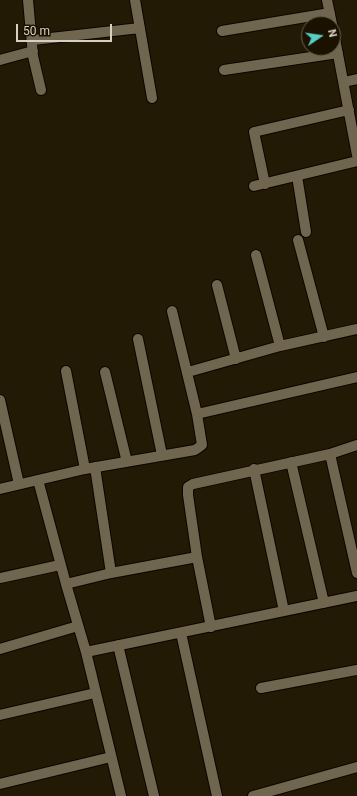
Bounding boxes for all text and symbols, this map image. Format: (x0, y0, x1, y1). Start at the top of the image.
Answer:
scale bar (18, 16, 114, 42)
north arrow (301, 16, 341, 56)
text: 50 m (23, 24, 50, 38)
text: N (325, 28, 339, 39)

